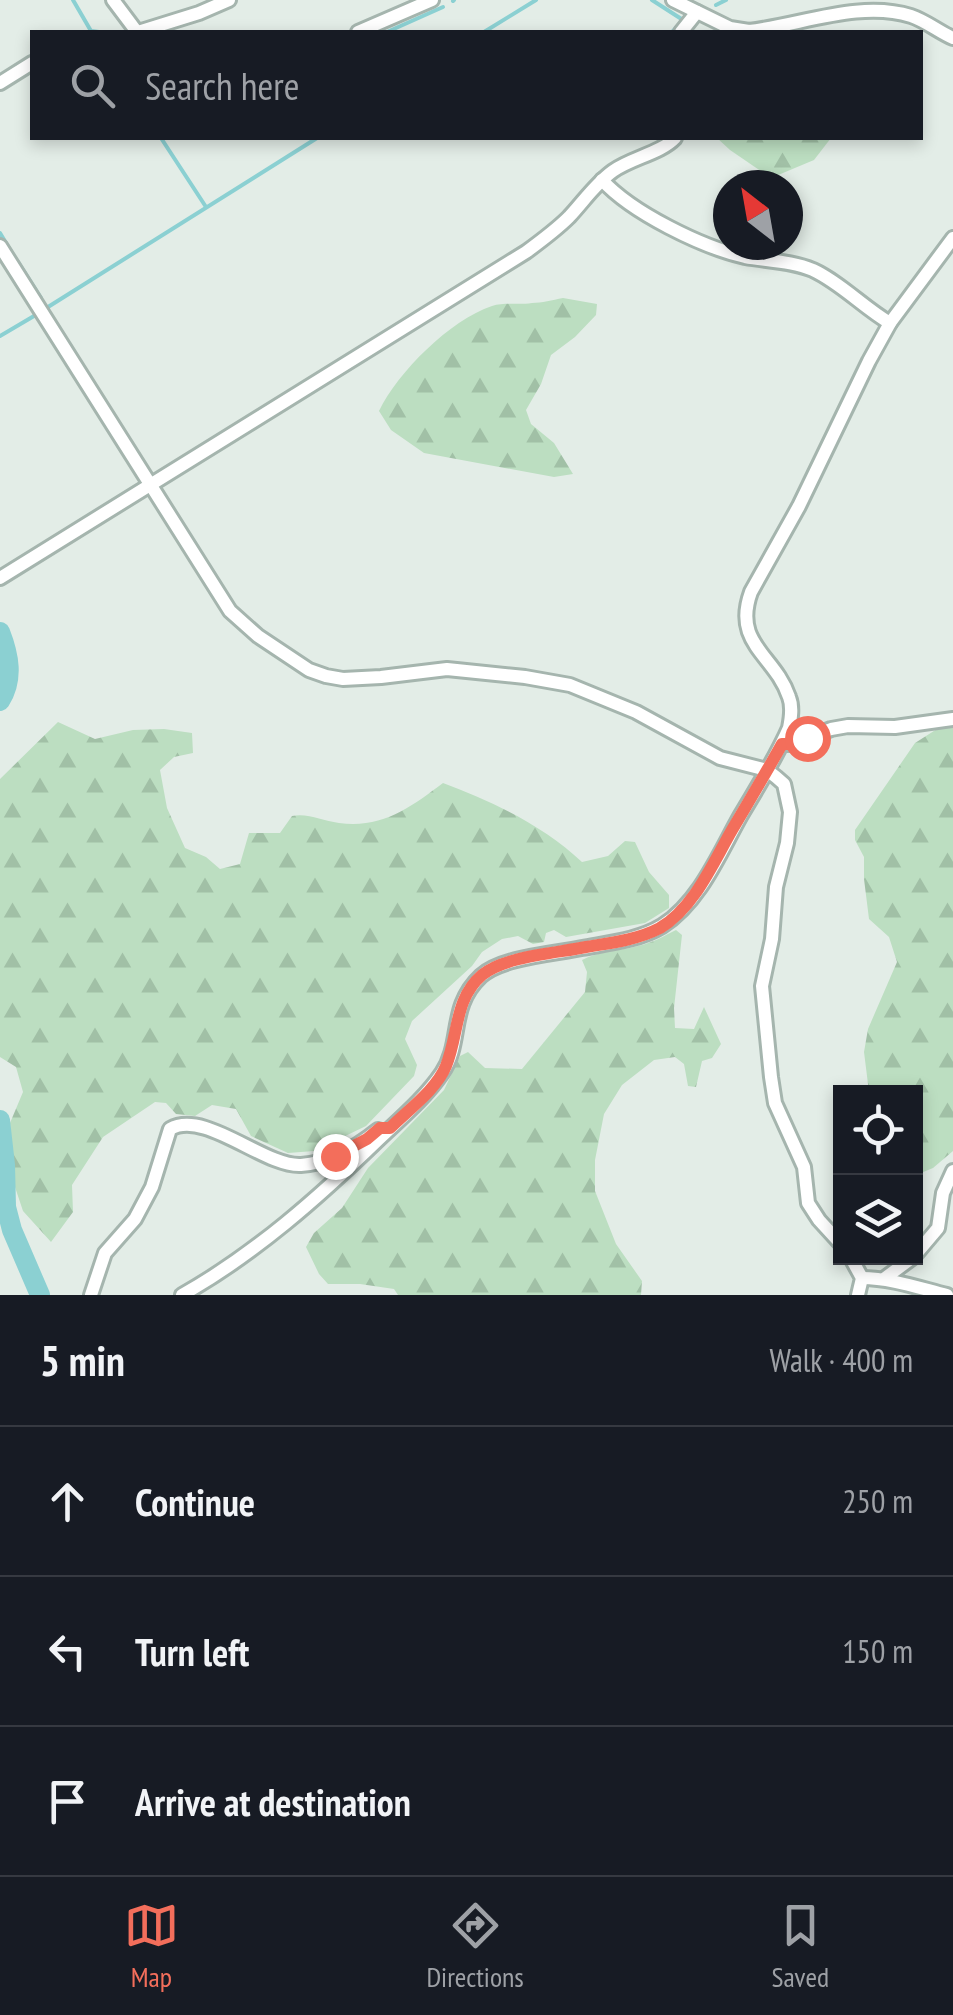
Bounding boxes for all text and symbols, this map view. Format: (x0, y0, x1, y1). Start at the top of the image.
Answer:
search box (30, 30, 923, 140)
icon: search (65, 58, 120, 113)
text: Search here (145, 61, 299, 110)
north arrow (713, 170, 803, 260)
route start (785, 716, 831, 762)
map controls (833, 1085, 923, 1265)
button: locate (833, 1085, 923, 1175)
route end (313, 1134, 359, 1180)
button: layers (833, 1175, 923, 1265)
text: 5 min (40, 1333, 125, 1388)
text: Walk · 400 m (769, 1339, 913, 1381)
icon: ahead (40, 1474, 95, 1529)
text: Continue (135, 1477, 255, 1526)
text: 250 m (842, 1480, 913, 1522)
icon: left (40, 1624, 95, 1679)
text: Turn left (135, 1627, 249, 1676)
text: 150 m (842, 1630, 913, 1672)
icon: arrive (40, 1774, 95, 1829)
text: Arrive at destination (135, 1777, 411, 1826)
tab: Map (124, 1898, 179, 1995)
tab: Directions (426, 1898, 524, 1995)
tab: Saved (771, 1898, 829, 1995)

